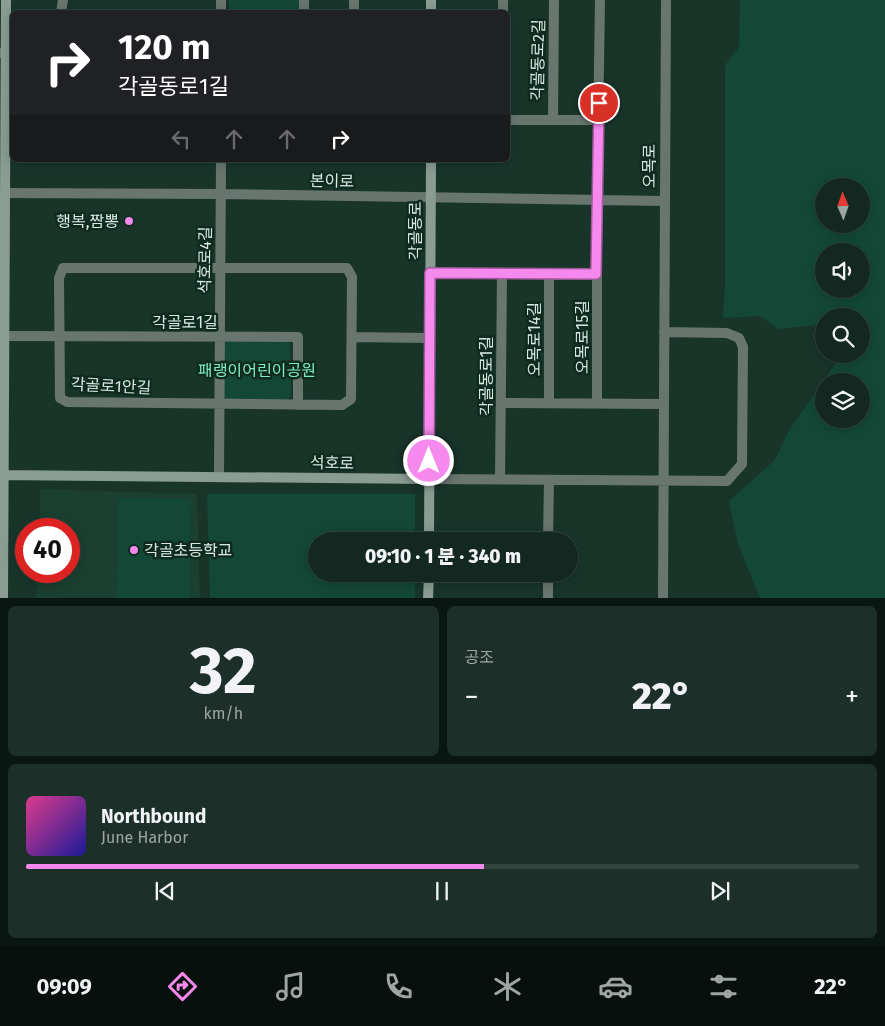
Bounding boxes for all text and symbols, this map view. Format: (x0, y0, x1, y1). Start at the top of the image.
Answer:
street label: 각골동로2길 (528, 19, 548, 101)
text: 120 m (118, 26, 211, 68)
icon: right (35, 30, 100, 95)
text: 각골동로1길 (118, 73, 229, 100)
pin (578, 82, 620, 124)
icon: arrive (585, 89, 613, 117)
icon: left (167, 125, 195, 153)
icon: ahead (220, 125, 248, 153)
icon: ahead (273, 125, 301, 153)
icon: right (326, 125, 354, 153)
street label: 오목로 (640, 144, 659, 188)
street label: 본이로 (310, 171, 355, 191)
north arrow (815, 178, 870, 232)
map controls (815, 178, 870, 428)
street label: 각골동로 (406, 201, 425, 260)
place label: 행복,짬뽕 (56, 212, 119, 231)
marker: 행복,짬뽕 (123, 215, 135, 227)
street label: 석호로4길 (195, 226, 215, 294)
button: sound (815, 243, 870, 298)
street label: 오목로15길 (573, 300, 592, 374)
street label: 오목로14길 (525, 302, 544, 376)
button: search (815, 308, 870, 363)
street label: 각골로1길 (152, 313, 218, 332)
street label: 각골동로1길 (477, 336, 496, 416)
park label: 패랭이어린이공원 (198, 361, 316, 380)
button: layers (815, 373, 870, 428)
street label: 각골로1안길 (70, 374, 152, 398)
position arrow (402, 434, 454, 486)
street label: 석호로 (310, 453, 355, 473)
speed limit sign: 40 (15, 518, 80, 583)
place label: 각골초등학교 (144, 541, 232, 560)
marker: 각골초등학교 (128, 544, 140, 556)
text: 09:10 · 1 분 · 340 m (365, 545, 521, 568)
text: 32 (190, 632, 257, 710)
text: 공조 (465, 648, 494, 667)
text: 22° (632, 673, 692, 719)
text: − (465, 680, 479, 713)
text: + (845, 680, 859, 713)
text: km/h (203, 704, 243, 723)
text: Northbound (101, 805, 206, 828)
text: June Harbor (101, 828, 188, 847)
icon: previous (151, 877, 179, 905)
icon: pause (428, 877, 456, 905)
icon: next (706, 877, 734, 905)
icon: directions (165, 969, 200, 1004)
icon: music (273, 969, 308, 1004)
icon: phone (381, 969, 416, 1004)
icon: climate (490, 969, 525, 1004)
icon: car (598, 969, 633, 1004)
icon: filters (706, 969, 741, 1004)
text: 09:09 (37, 973, 92, 1000)
text: 22° (814, 973, 848, 1000)

